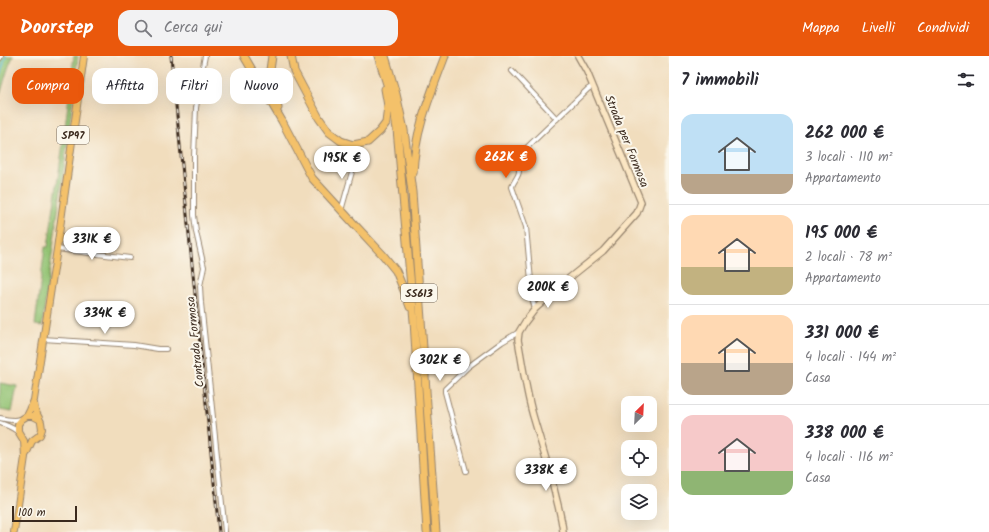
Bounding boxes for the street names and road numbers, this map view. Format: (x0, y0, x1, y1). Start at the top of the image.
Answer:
street label: Strada per Formosa (599, 92, 654, 191)
road number: SP97 (57, 126, 89, 144)
road number: SS613 (401, 284, 437, 302)
street label: Contrada Formosa (181, 295, 210, 388)

